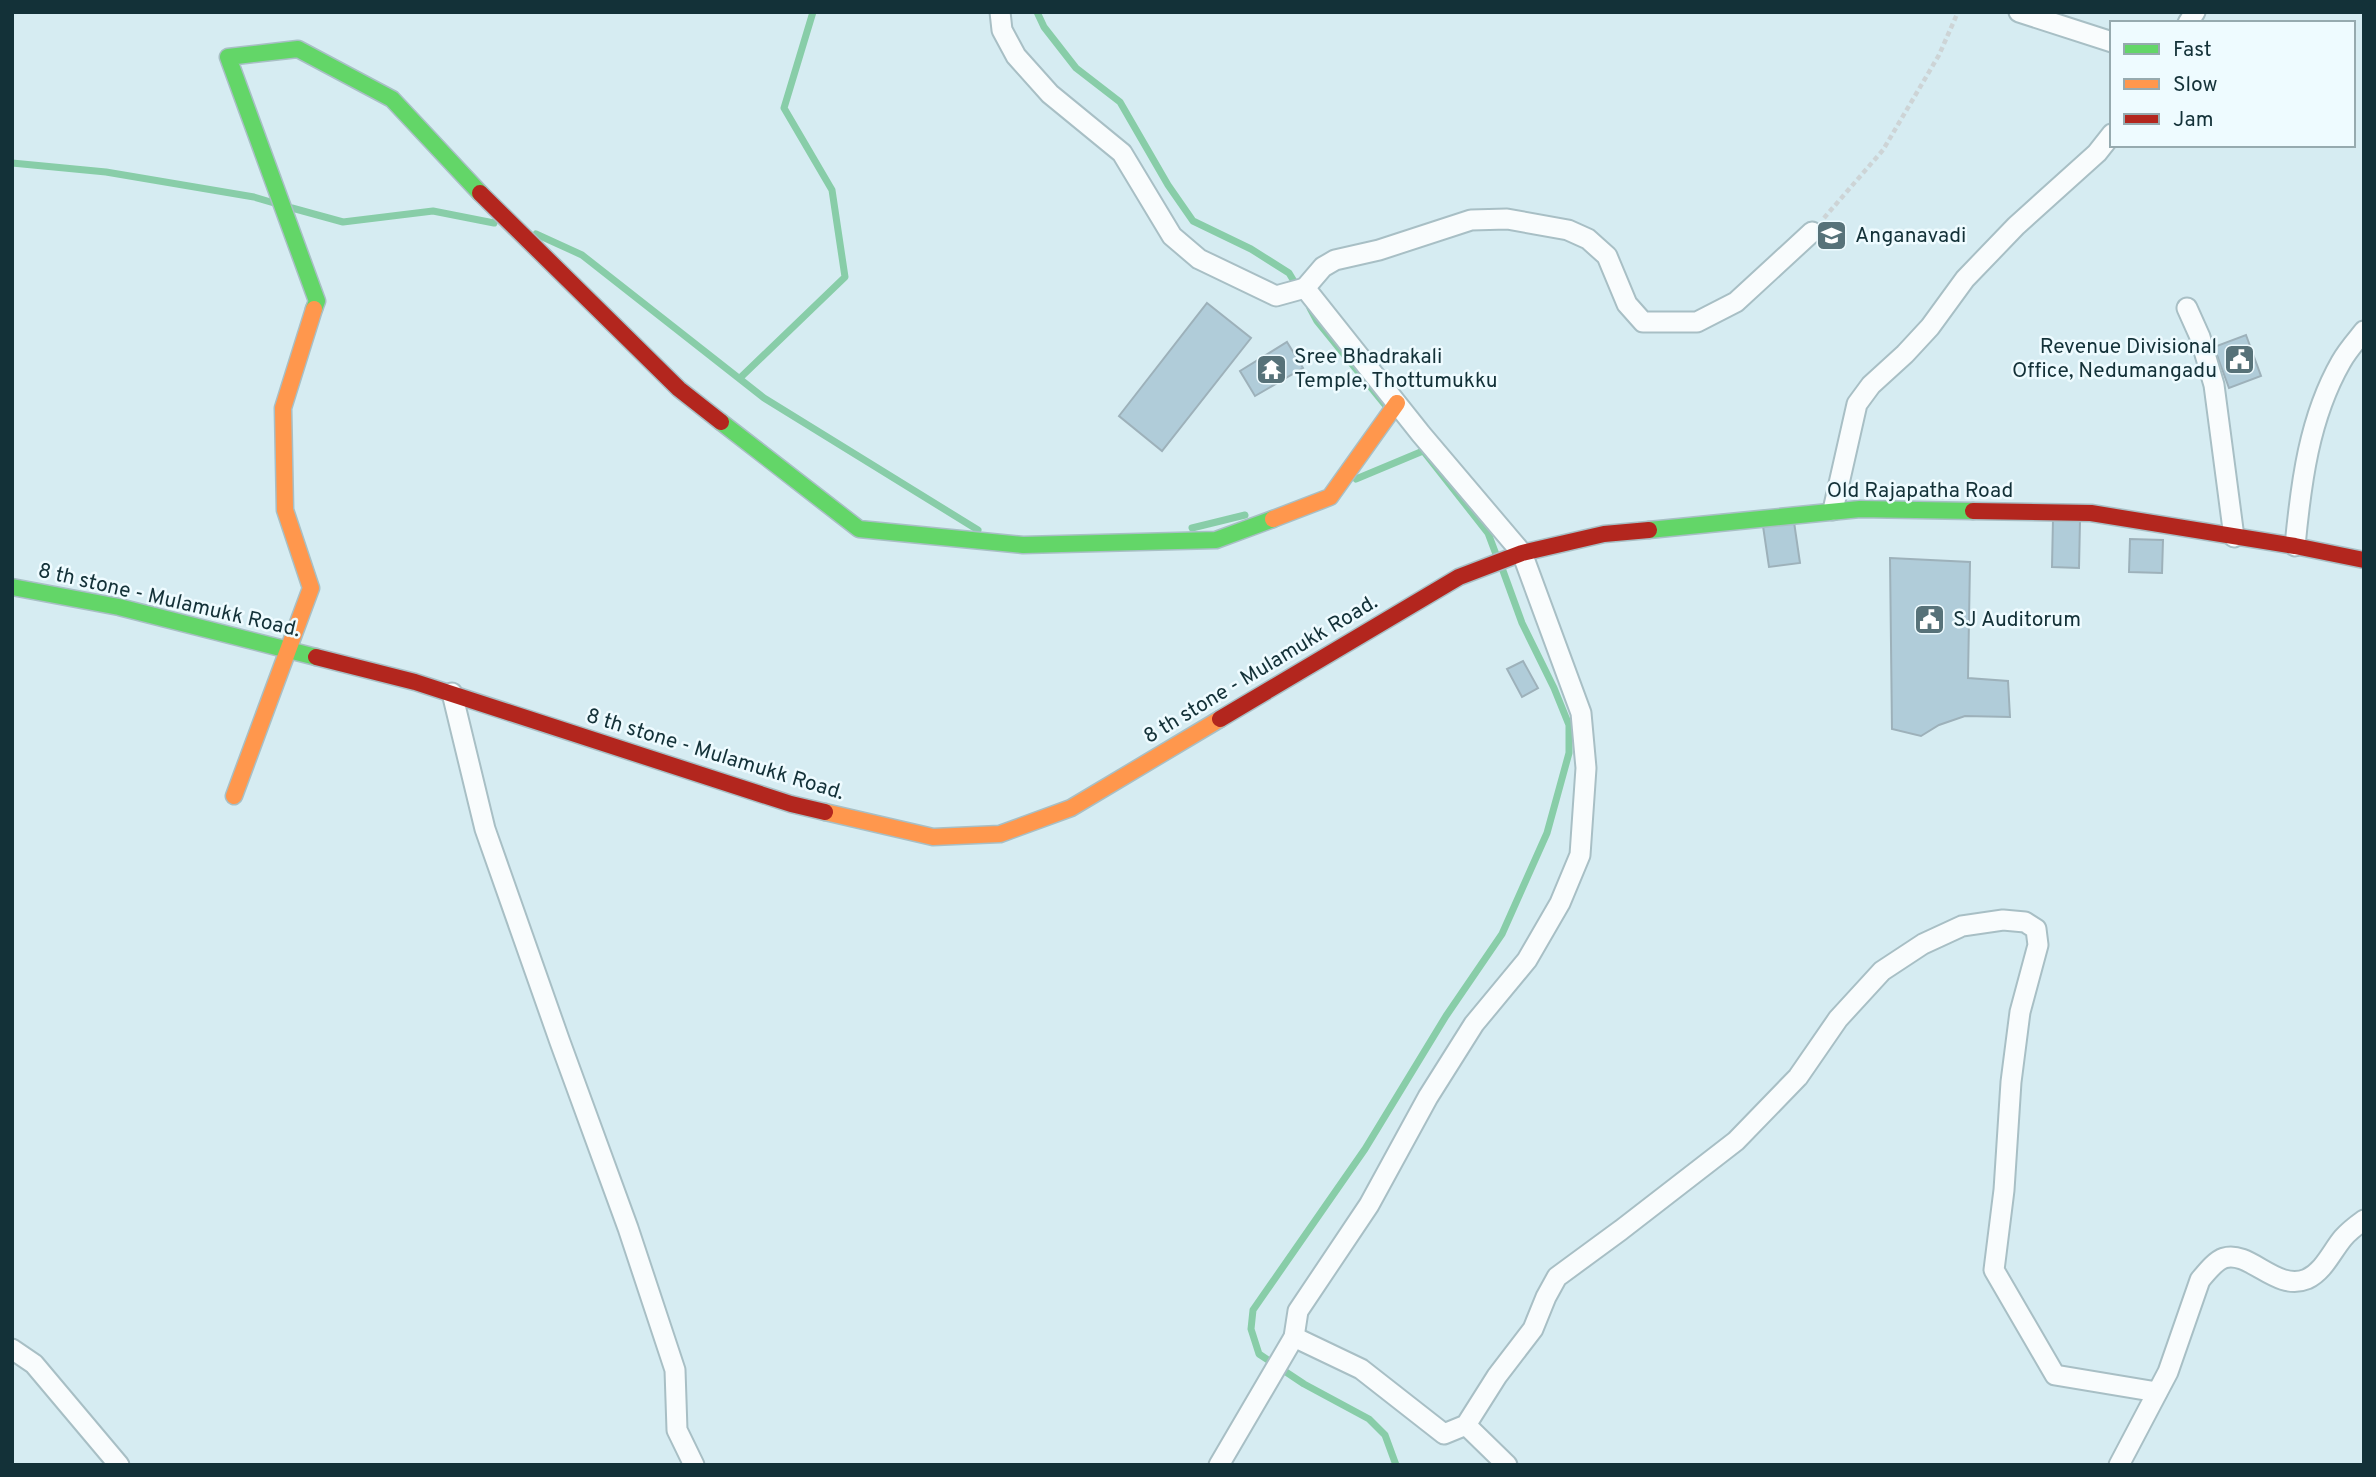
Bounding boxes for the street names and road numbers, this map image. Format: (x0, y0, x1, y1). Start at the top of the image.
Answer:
street label: Old Rajapatha Road (1827, 478, 2013, 505)
street label: 8 th stone - Mulamukk Road. (35, 558, 303, 644)
street label: 8 th stone - Mulamukk Road. (1139, 589, 1383, 751)
street label: 8 th stone - Mulamukk Road. (583, 703, 847, 807)

